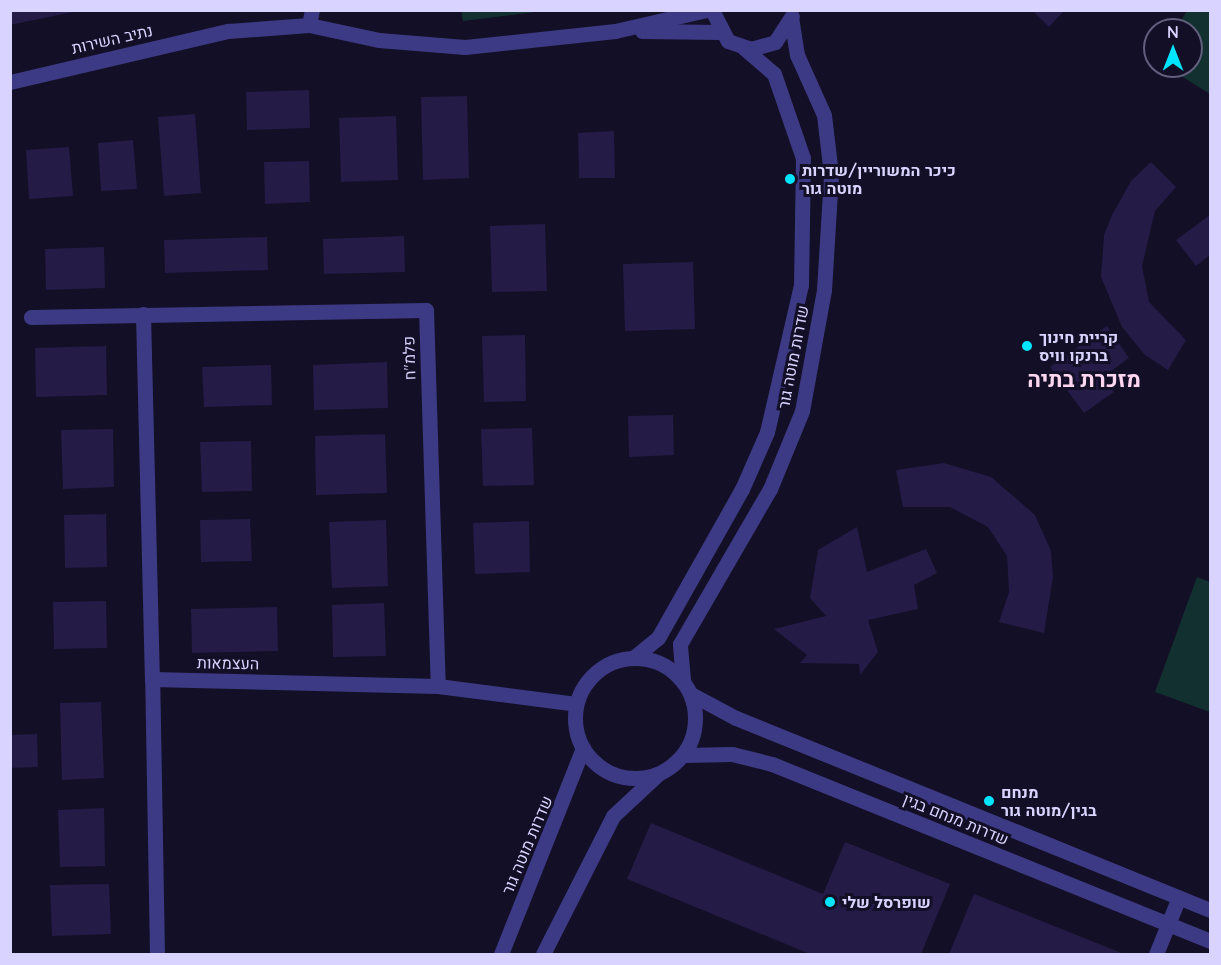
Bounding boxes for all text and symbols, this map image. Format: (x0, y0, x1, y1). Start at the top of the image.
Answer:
north arrow (1143, 18, 1203, 78)
street label: נתיב השירות (69, 20, 155, 58)
text: N (1167, 22, 1179, 42)
place label: כיכר המשוריין/שדרות מוטה גור (802, 160, 956, 198)
marker: כיכר המשוריין/שדרות מוטה גור (783, 172, 797, 186)
street label: שדרות מוטה גור (774, 304, 812, 410)
place label: קריית חינוך ברנקו וויס (1039, 327, 1118, 365)
street label: פלמ"ח (399, 336, 419, 380)
marker: קריית חינוך ברנקו וויס (1020, 339, 1034, 353)
district label: מזכרת בתיה (1027, 367, 1141, 393)
street label: העצמאות (197, 653, 259, 673)
place label: מנחם בגין/מוטה גור (1001, 782, 1097, 820)
street label: שדרות מנחם בגין (900, 789, 1012, 849)
street label: שדרות מוטה גור (498, 793, 556, 897)
marker: מנחם בגין/מוטה גור (982, 794, 996, 808)
place label: שופרסל שלי (842, 892, 931, 912)
marker: שופרסל שלי (823, 895, 837, 909)

